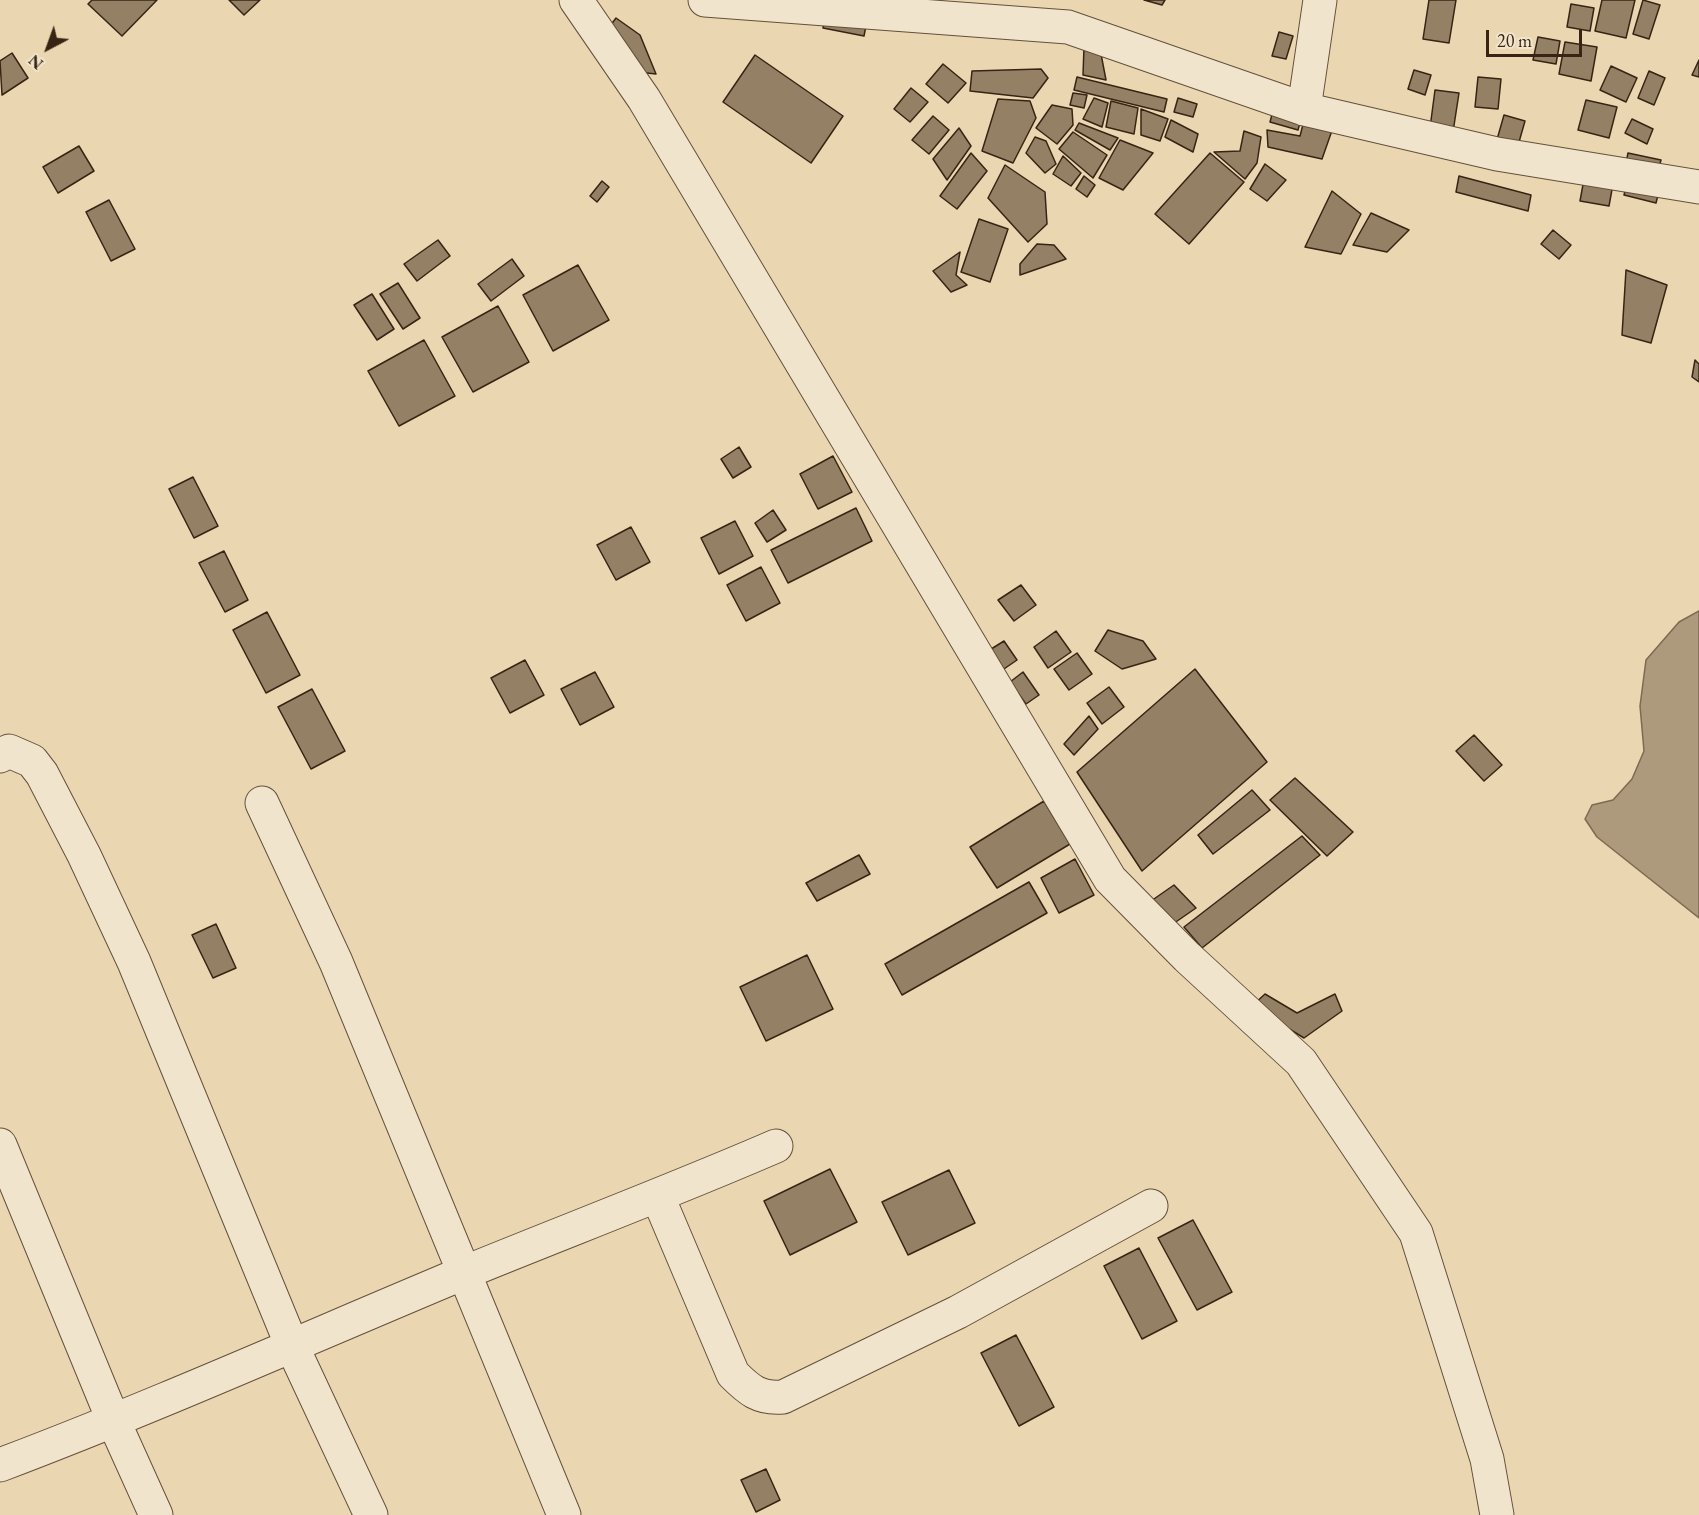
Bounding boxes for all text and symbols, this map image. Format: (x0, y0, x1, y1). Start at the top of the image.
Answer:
north arrow (18, 18, 78, 78)
scale bar (1489, 18, 1585, 56)
text: 20 m (1497, 29, 1532, 52)
text: N (24, 50, 48, 74)

